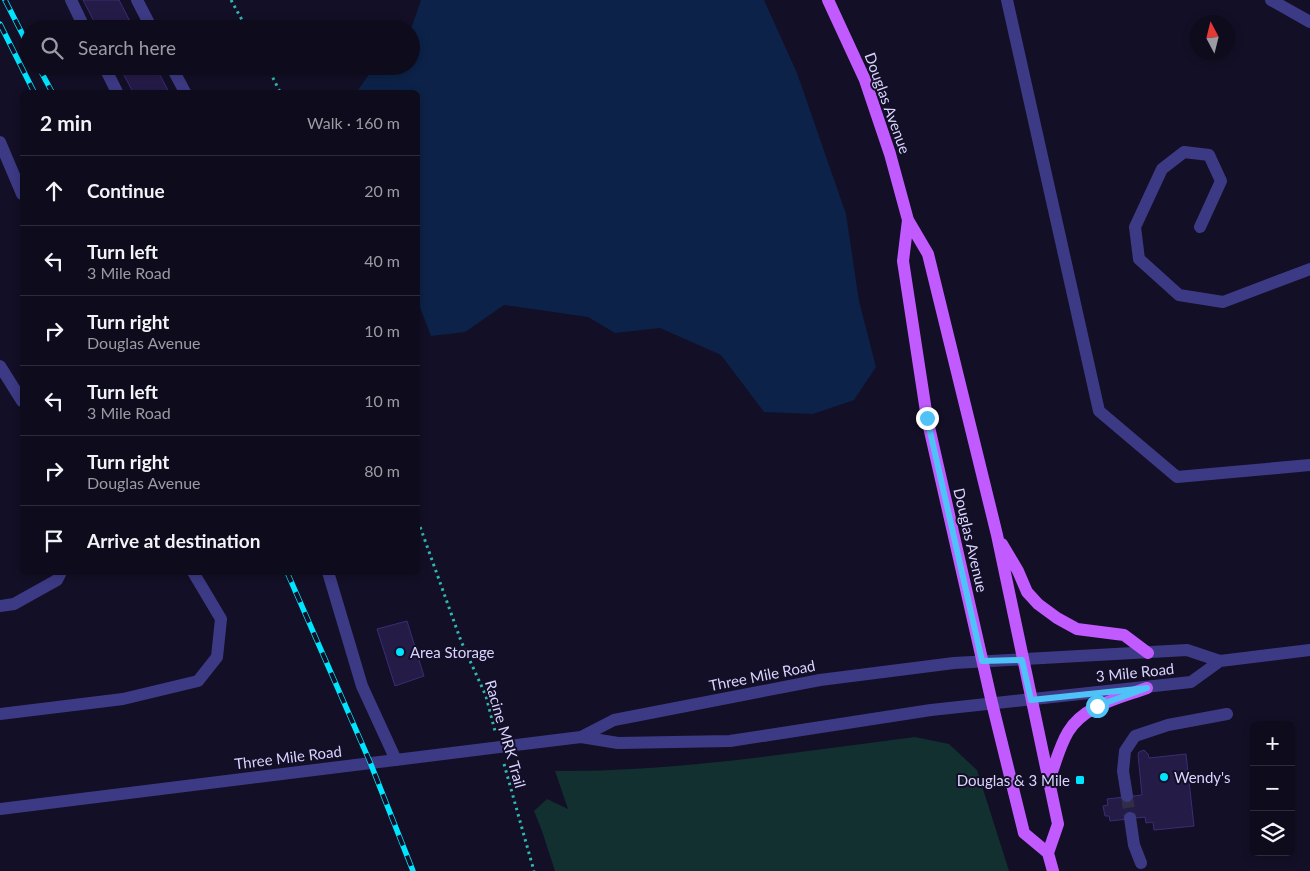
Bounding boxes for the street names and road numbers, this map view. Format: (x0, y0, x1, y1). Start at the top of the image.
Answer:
street label: Douglas Avenue (861, 50, 915, 156)
street label: Douglas Avenue (950, 486, 992, 594)
street label: Three Mile Road (707, 656, 817, 694)
street label: 3 Mile Road (1095, 659, 1175, 685)
street label: Racine MRK Trail (482, 678, 530, 790)
street label: Three Mile Road (233, 741, 343, 773)

